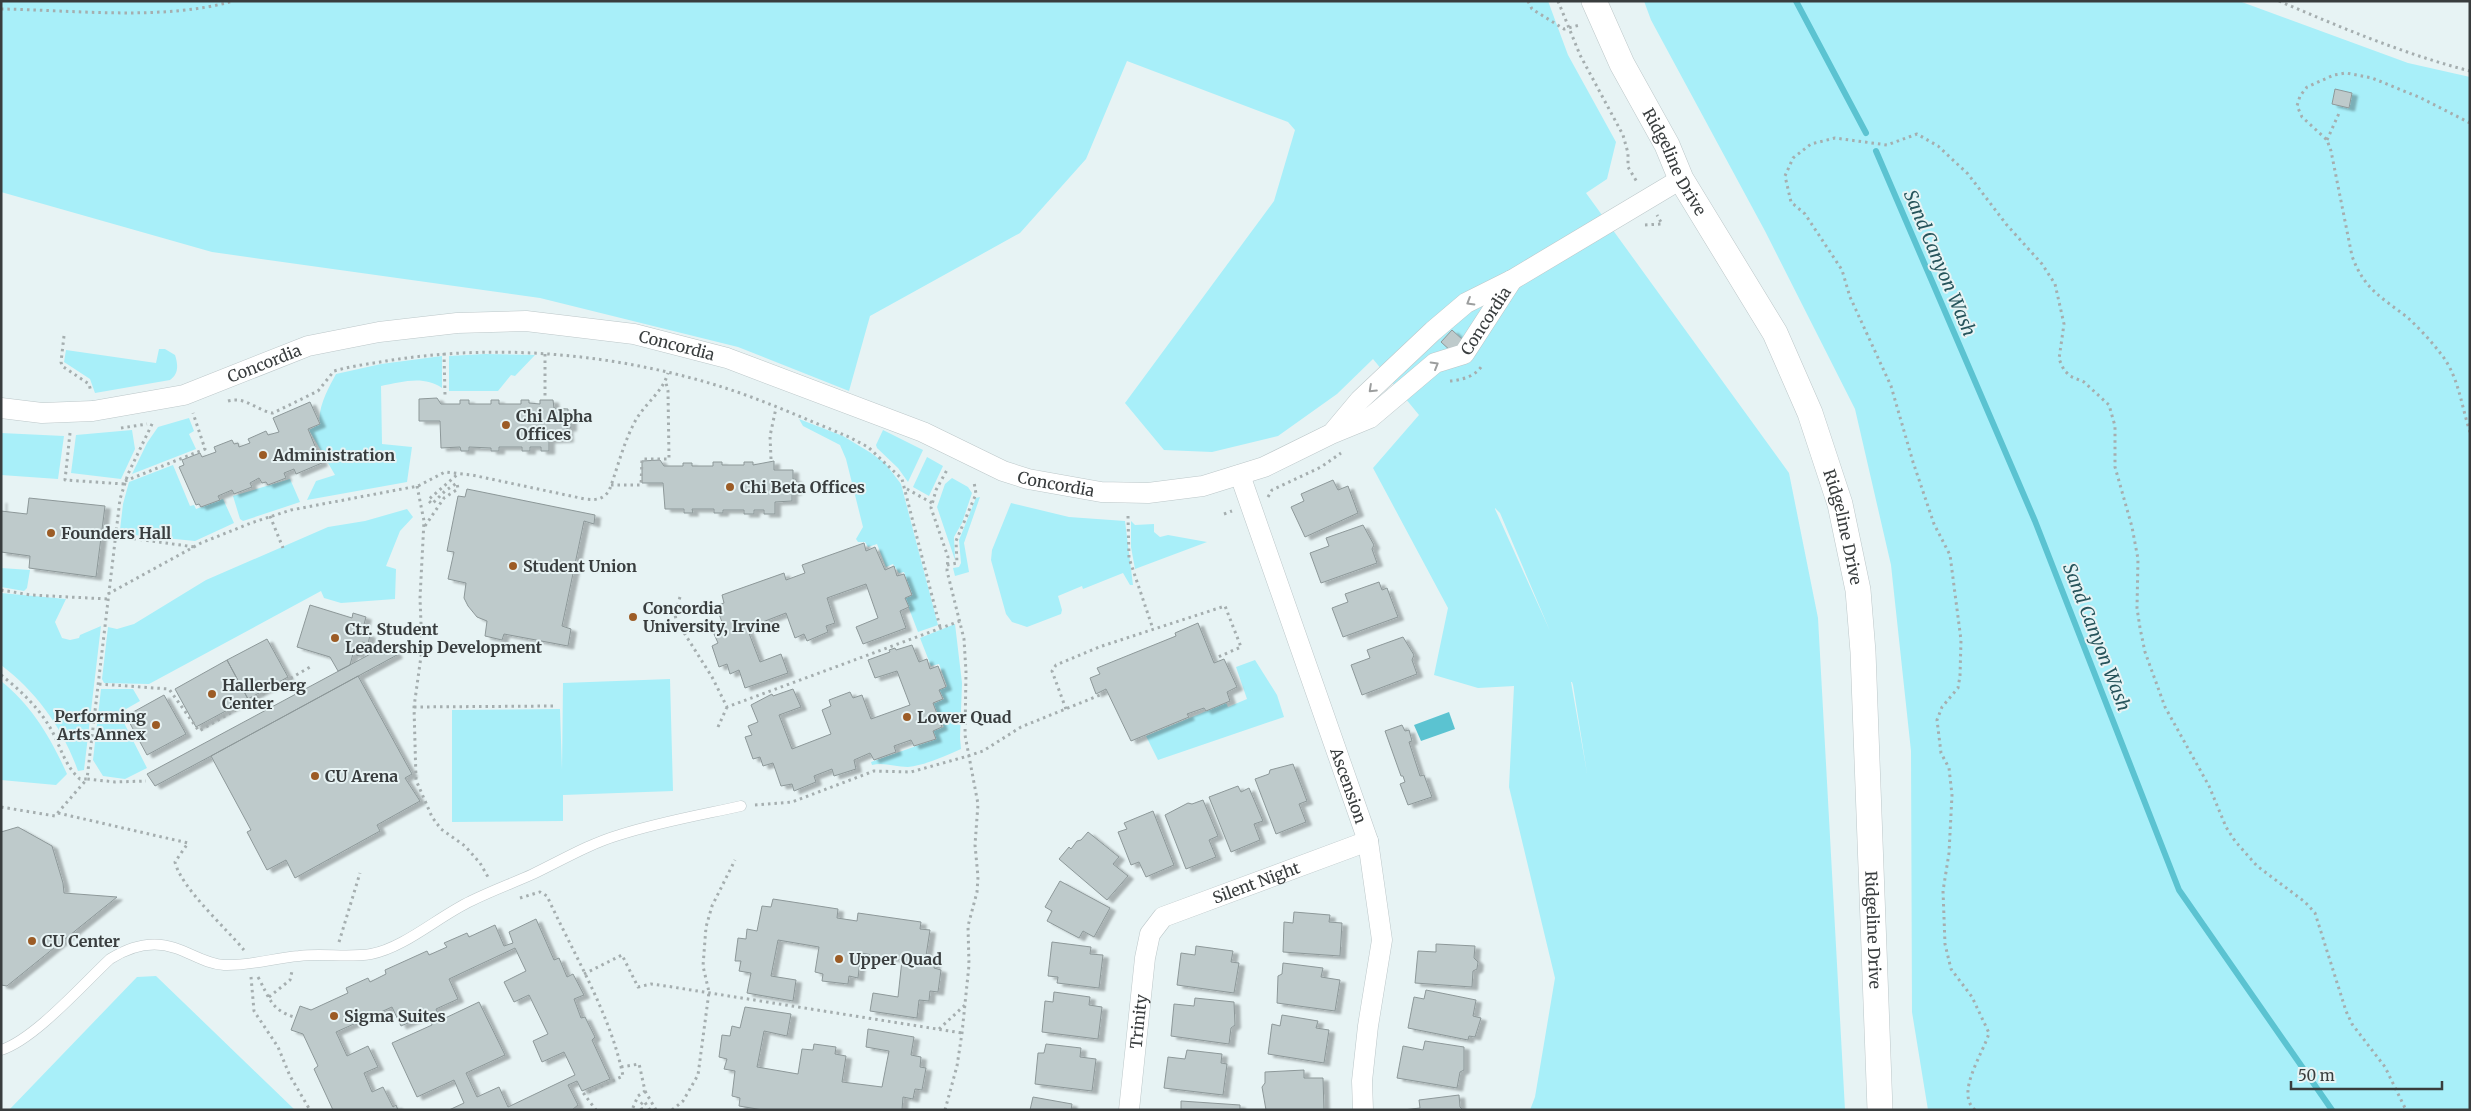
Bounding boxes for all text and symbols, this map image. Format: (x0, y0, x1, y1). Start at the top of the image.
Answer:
street label: Ridgeline Drive (1638, 105, 1711, 219)
water label: Sand Canyon Wash (1899, 186, 1981, 340)
street label: Concordia (1456, 282, 1515, 359)
one-way arrow (1466, 296, 1475, 306)
street label: Concordia (637, 326, 717, 365)
street label: Concordia (224, 340, 304, 387)
one-way arrow (1429, 362, 1438, 372)
one-way arrow (1369, 383, 1378, 392)
place label: Chi Alpha Offices (516, 406, 593, 444)
marker: Chi Alpha Offices (500, 419, 512, 431)
place label: Administration (272, 445, 395, 465)
marker: Administration (257, 449, 269, 461)
street label: Concordia (1015, 466, 1096, 501)
street label: Ridgeline Drive (1819, 467, 1867, 587)
place label: Chi Beta Offices (740, 477, 865, 497)
marker: Chi Beta Offices (724, 481, 736, 493)
place label: Founders Hall (61, 523, 171, 543)
marker: Founders Hall (45, 527, 57, 539)
place label: Student Union (523, 556, 637, 576)
marker: Student Union (507, 560, 519, 572)
water label: Sand Canyon Wash (2058, 560, 2136, 714)
place label: Concordia University, Irvine (643, 598, 780, 637)
marker: Concordia University, Irvine (627, 611, 639, 623)
place label: Ctr. Student Leadership Development (345, 619, 543, 657)
marker: Ctr. Student Leadership Development (329, 632, 341, 644)
place label: Hallerberg Center (222, 675, 306, 713)
marker: Hallerberg Center (206, 688, 218, 700)
place label: Performing Arts Annex (54, 706, 146, 744)
place label: Lower Quad (917, 707, 1012, 727)
marker: Lower Quad (901, 711, 913, 723)
marker: Performing Arts Annex (150, 719, 162, 731)
street label: Ascension (1326, 744, 1371, 826)
place label: CU Arena (325, 766, 398, 786)
marker: CU Arena (309, 770, 321, 782)
street label: Silent Night (1210, 857, 1303, 908)
street label: Ridgeline Drive (1861, 870, 1885, 989)
place label: CU Center (42, 931, 121, 951)
marker: CU Center (26, 935, 38, 947)
place label: Upper Quad (849, 949, 942, 969)
marker: Upper Quad (833, 953, 845, 965)
street label: Trinity (1126, 993, 1151, 1050)
place label: Sigma Suites (344, 1006, 446, 1026)
marker: Sigma Suites (328, 1010, 340, 1022)
scale bar (2291, 1058, 2442, 1090)
text: 50 m (2298, 1066, 2335, 1085)

